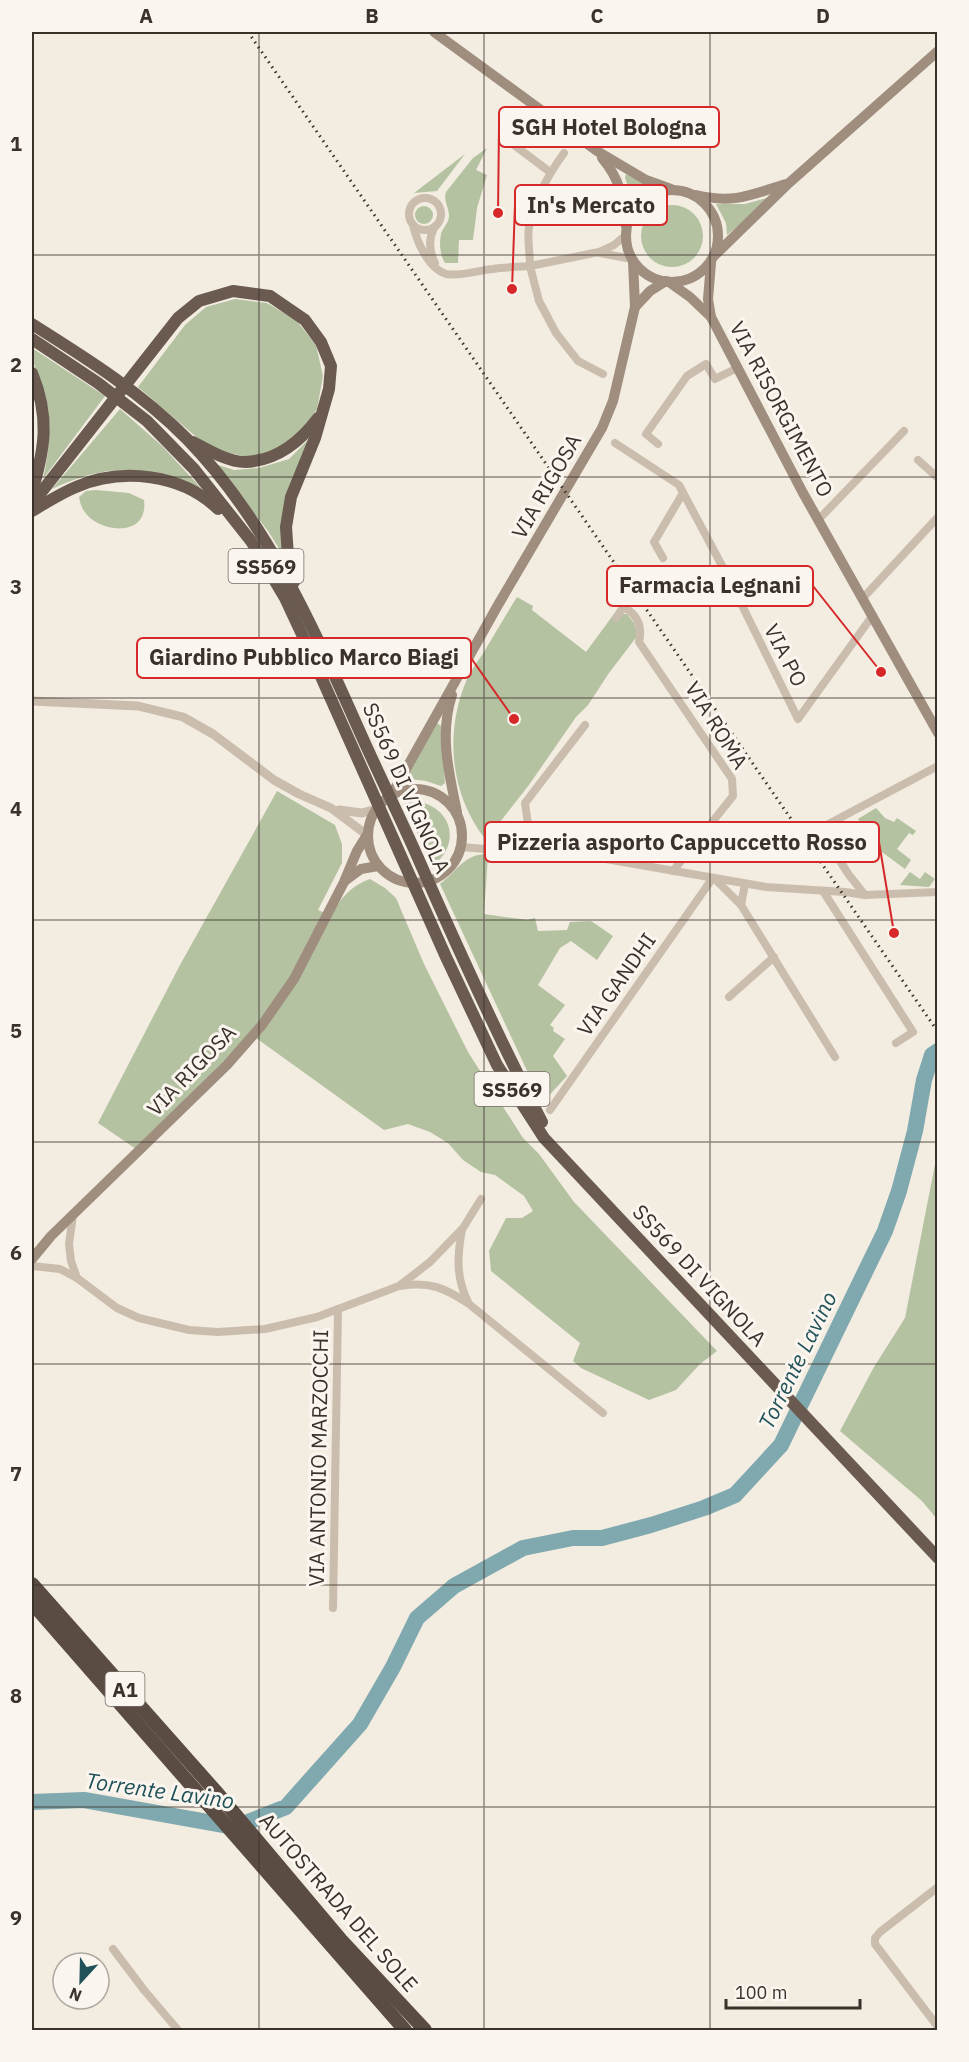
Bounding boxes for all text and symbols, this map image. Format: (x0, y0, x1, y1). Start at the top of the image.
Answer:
text: A (139, 2, 153, 29)
text: B (365, 2, 379, 29)
text: C (590, 2, 604, 29)
text: D (816, 2, 830, 29)
callout: SGH Hotel Bologna (499, 107, 719, 147)
text: SGH Hotel Bologna (511, 112, 707, 141)
text: 1 (10, 130, 22, 157)
callout: In's Mercato (515, 185, 667, 225)
text: In's Mercato (527, 190, 655, 219)
street label: VIA RISORGIMENTO (724, 316, 840, 502)
text: 2 (10, 351, 22, 378)
street label: VIA RIGOSA (505, 429, 587, 543)
road number: SS569 (228, 549, 304, 583)
callout: Farmacia Legnani (607, 566, 813, 606)
text: Farmacia Legnani (619, 570, 801, 599)
text: 3 (10, 573, 22, 600)
street label: VIA PO (758, 619, 814, 691)
callout: Giardino Pubblico Marco Biagi (137, 638, 471, 678)
text: Giardino Pubblico Marco Biagi (149, 642, 459, 671)
street label: VIA ROMA (679, 676, 755, 774)
street label: SS569 DI VIGNOLA (357, 698, 457, 878)
text: 4 (10, 795, 22, 822)
callout: Pizzeria asporto Cappuccetto Rosso (485, 822, 879, 862)
text: Pizzeria asporto Cappuccetto Rosso (497, 827, 867, 856)
street label: VIA GANDHI (570, 927, 662, 1041)
text: 5 (10, 1017, 22, 1044)
street label: VIA RIGOSA (140, 1018, 242, 1122)
road number: SS569 (474, 1072, 550, 1106)
street label: SS569 DI VIGNOLA (627, 1198, 773, 1352)
text: 6 (10, 1239, 22, 1266)
water label: Torrente Lavino (751, 1286, 843, 1434)
street label: VIA ANTONIO MARZOCCHI (302, 1329, 334, 1587)
text: 7 (10, 1460, 22, 1487)
road number: A1 (106, 1672, 144, 1706)
text: 8 (10, 1682, 22, 1709)
water label: Torrente Lavino (84, 1765, 236, 1815)
street label: AUTOSTRADA DEL SOLE (253, 1807, 425, 1997)
text: 9 (10, 1904, 22, 1931)
north arrow (51, 1951, 111, 2011)
scale bar (726, 1972, 860, 2010)
text: 100 m (735, 1981, 787, 2004)
text: N (66, 1983, 85, 2006)

